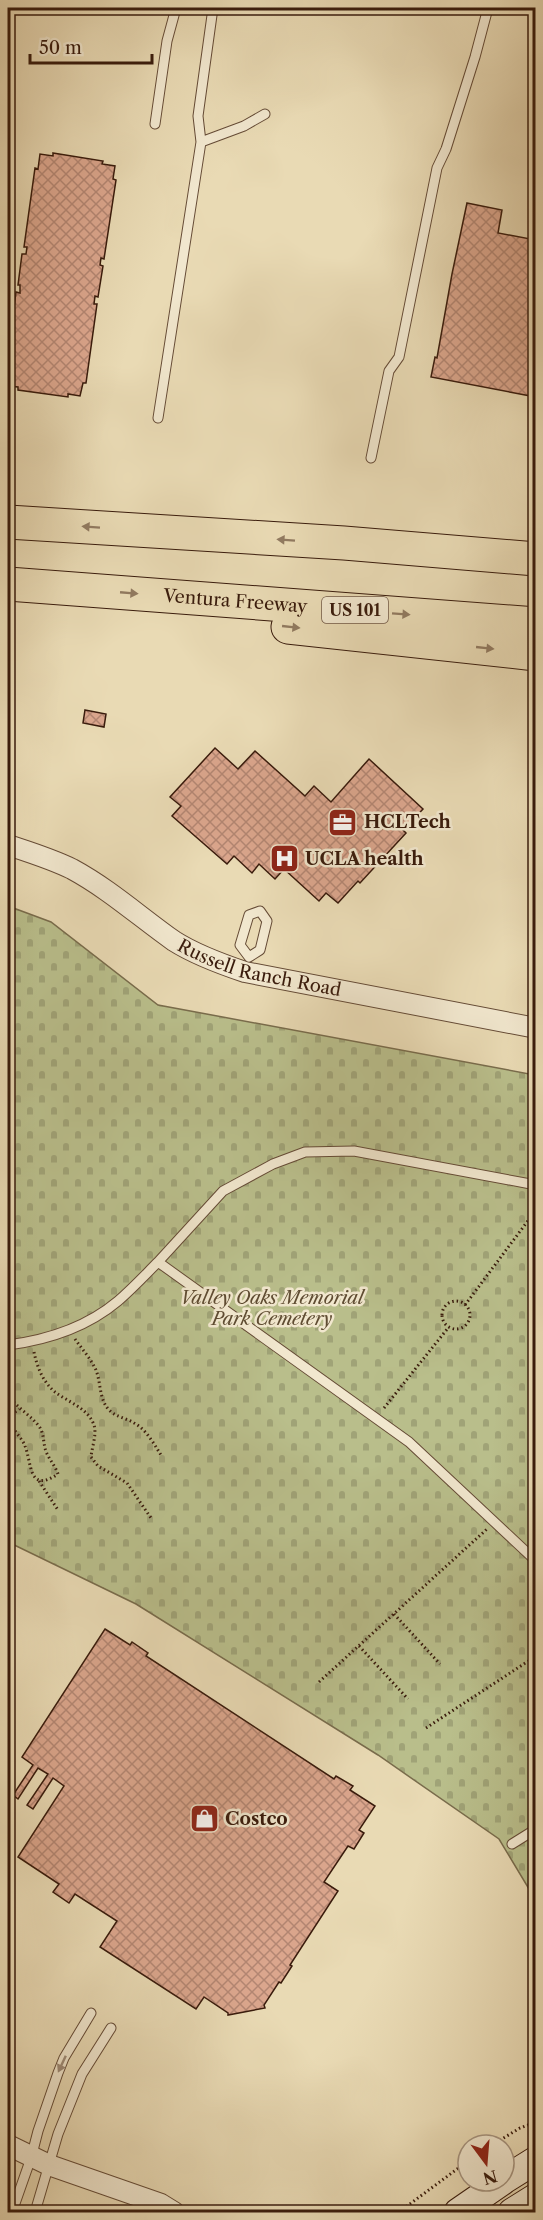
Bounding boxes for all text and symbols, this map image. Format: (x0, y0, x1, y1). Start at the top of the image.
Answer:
scale bar (30, 27, 152, 65)
text: 50 m (39, 37, 82, 59)
one-way arrow (82, 523, 101, 532)
one-way arrow (277, 535, 296, 544)
street label: Ventura Freeway (162, 585, 309, 618)
one-way arrow (119, 588, 138, 598)
road number: US 101 (322, 597, 388, 623)
one-way arrow (391, 609, 410, 618)
one-way arrow (281, 622, 300, 632)
one-way arrow (475, 643, 494, 653)
office icon: HCLTech (327, 806, 359, 838)
place label: HCLTech (364, 811, 452, 833)
hospital icon: UCLA health (268, 843, 300, 875)
place label: UCLA health (305, 848, 424, 870)
street label: Russell Ranch Road (174, 934, 343, 1001)
park label: Valley Oaks Memorial Park Cemetery (180, 1287, 366, 1330)
shop icon: Costco (188, 1803, 220, 1835)
place label: Costco (225, 1808, 288, 1830)
one-way arrow (57, 2055, 66, 2072)
north arrow (456, 2133, 516, 2193)
text: N (481, 2166, 500, 2189)

